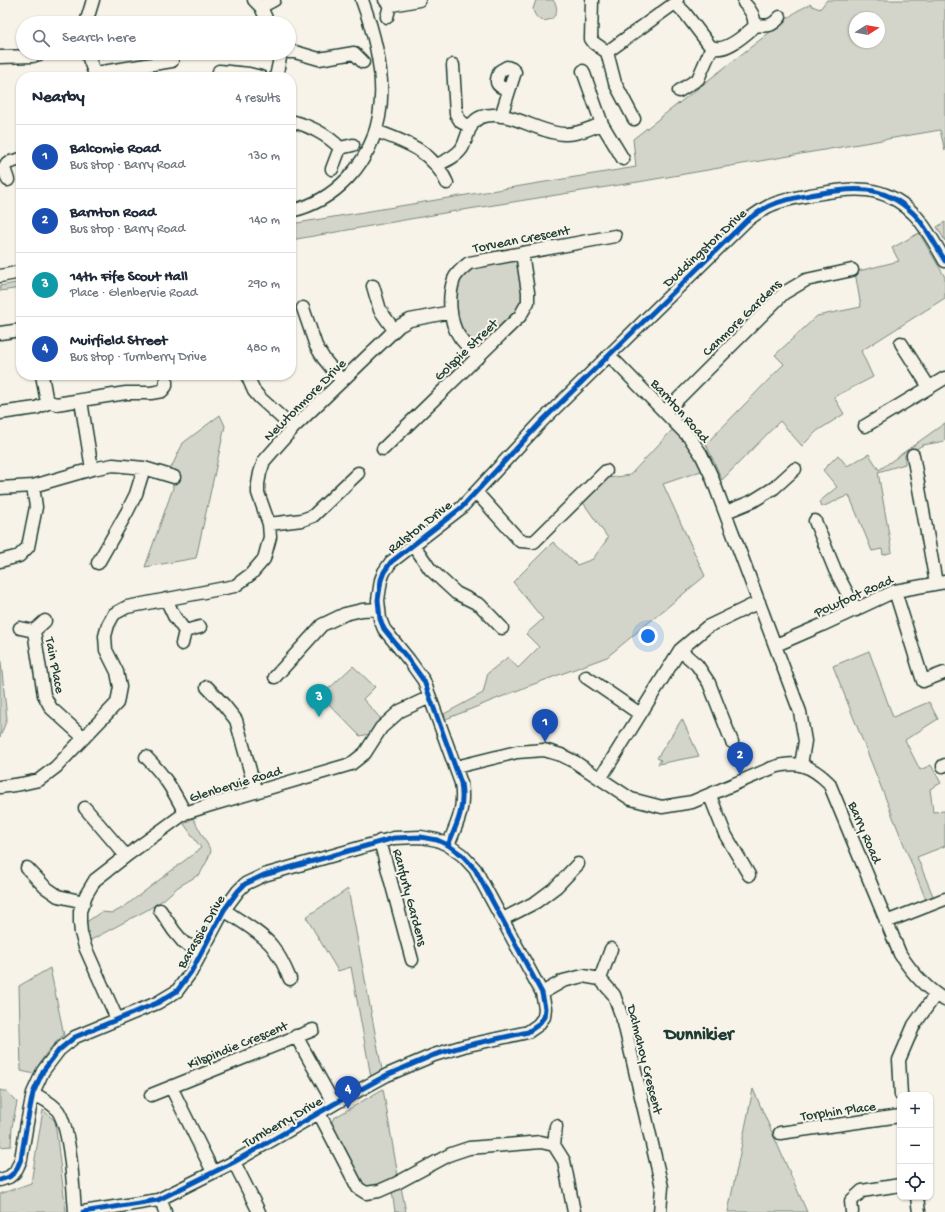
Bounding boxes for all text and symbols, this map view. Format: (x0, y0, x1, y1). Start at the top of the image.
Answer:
north arrow (849, 12, 885, 48)
search box (16, 16, 296, 60)
icon: search (30, 27, 52, 49)
text: Search here (62, 29, 136, 47)
text: Nearby (32, 88, 85, 108)
text: 4 results (236, 91, 280, 106)
text: Balcomie Road (70, 140, 160, 158)
text: 1 (42, 149, 48, 164)
text: 130 m (248, 149, 280, 164)
text: Bus stop · Barry Road (70, 158, 185, 173)
text: Barnton Road (70, 204, 156, 222)
street label: Duddingston Drive (660, 205, 752, 293)
text: 2 (42, 213, 48, 228)
text: 140 m (249, 213, 280, 228)
text: Bus stop · Barry Road (70, 222, 185, 237)
street label: Torvean Crescent (471, 223, 572, 258)
text: 14th Fife Scout Hall (70, 268, 188, 286)
street label: Canmore Gardens (700, 276, 786, 361)
text: 3 (42, 277, 48, 292)
text: 290 m (247, 277, 280, 292)
text: Place · Glenbervie Road (70, 286, 197, 301)
street label: Golspie Street (431, 315, 503, 385)
text: Muirfield Street (70, 332, 167, 350)
text: 4 (42, 341, 48, 356)
text: 480 m (247, 341, 280, 356)
text: Bus stop · Turnberry Drive (70, 350, 207, 365)
street label: Newtonmore Drive (261, 355, 351, 446)
street label: Barnton Road (645, 375, 713, 448)
street label: Ralston Drive (385, 497, 457, 558)
street label: Powfoot Road (811, 572, 898, 623)
your location (638, 626, 658, 646)
street label: Tain Place (40, 635, 67, 696)
pin: 3 (306, 684, 332, 717)
pin: 1 (532, 709, 558, 742)
pin: 2 (727, 742, 753, 775)
street label: Glenbervie Road (187, 763, 286, 808)
street label: Barry Road (843, 799, 885, 868)
street label: Ranfurly Gardens (387, 847, 430, 949)
street label: Barassie Drive (174, 892, 230, 973)
street label: Dalmahoy Crescent (622, 1002, 666, 1117)
street label: Kilspindie Crescent (185, 1018, 292, 1074)
district label: Dunnikier (663, 1025, 736, 1046)
pin: 4 (335, 1076, 361, 1109)
map controls (897, 1092, 933, 1200)
button: + (897, 1092, 933, 1128)
street label: Turnberry Drive (240, 1093, 327, 1153)
street label: Torphin Place (799, 1099, 878, 1126)
button: − (897, 1128, 933, 1164)
button: locate (897, 1164, 933, 1200)

